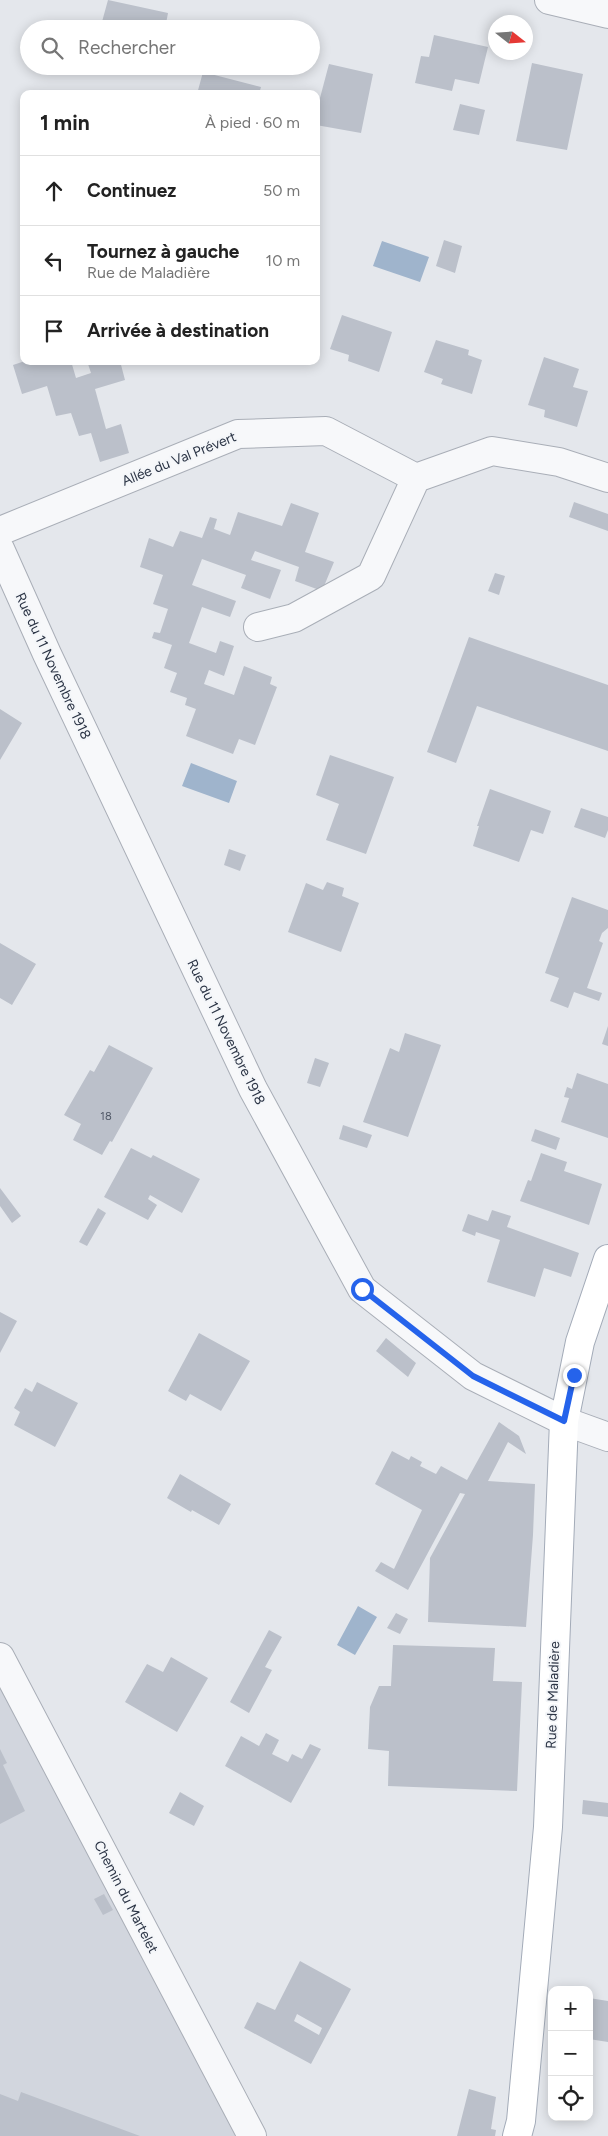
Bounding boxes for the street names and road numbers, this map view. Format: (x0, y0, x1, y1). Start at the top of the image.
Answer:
street label: Allée du Val Prévert (119, 428, 239, 490)
street label: Rue du 11 Novembre 1918 (12, 590, 94, 742)
street label: Rue du 11 Novembre 1918 (183, 956, 269, 1108)
street label: Rue de Maladière (543, 1641, 563, 1749)
street label: Chemin du Martelet (90, 1838, 162, 1956)

